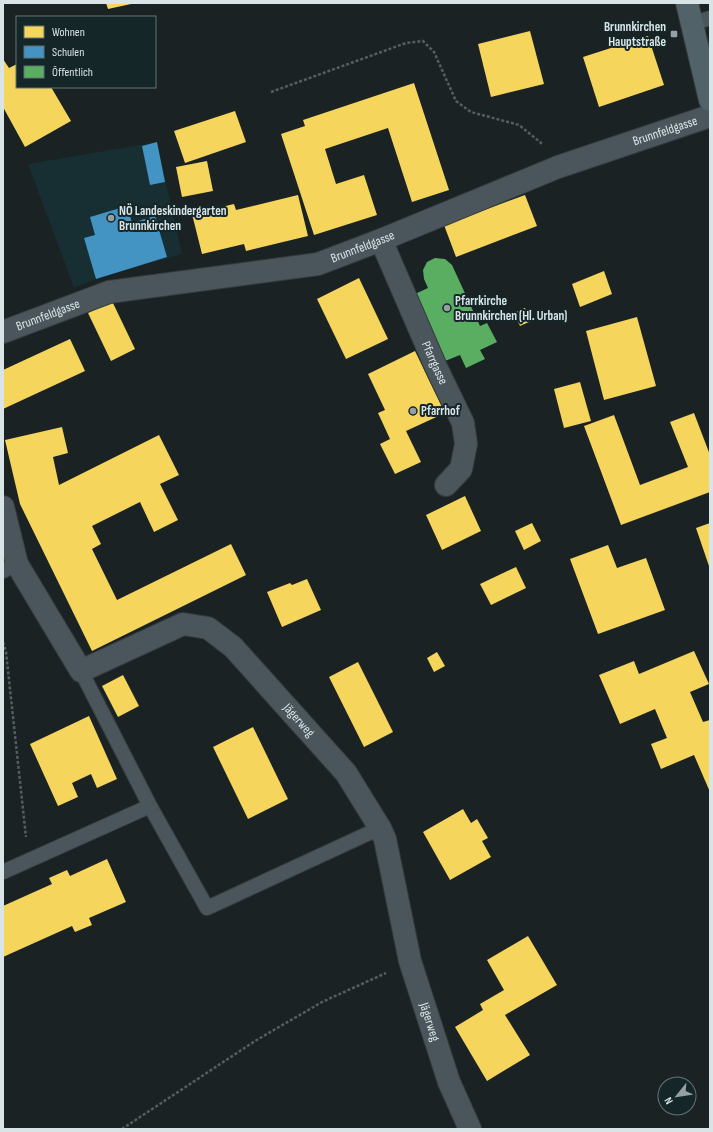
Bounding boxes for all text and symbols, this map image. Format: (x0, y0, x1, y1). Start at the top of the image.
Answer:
legend (16, 16, 156, 88)
place label: Brunnkirchen Hauptstraße (604, 19, 666, 50)
text: Wohnen (52, 25, 85, 40)
marker: Brunnkirchen Hauptstraße (669, 29, 679, 39)
text: Schulen (52, 45, 84, 60)
text: Öffentlich (52, 65, 93, 80)
street label: Brunnfeldgasse (631, 113, 699, 149)
place label: NÖ Landeskindergarten Brunnkirchen (119, 203, 227, 234)
marker: NÖ Landeskindergarten Brunnkirchen (106, 213, 116, 223)
street label: Brunnfeldgasse (328, 227, 397, 266)
place label: Pfarrkirche Brunnkirchen (Hl. Urban) (455, 293, 567, 324)
street label: Brunnfeldgasse (14, 296, 82, 334)
marker: Pfarrkirche Brunnkirchen (Hl. Urban) (442, 303, 452, 313)
street label: Pfarrgasse (418, 339, 451, 387)
place label: Pfarrhof (421, 403, 461, 419)
marker: Pfarrhof (408, 406, 418, 416)
street label: Jägerweg (279, 700, 318, 741)
street label: Jägerweg (416, 1000, 443, 1043)
north arrow (657, 1076, 697, 1116)
text: N (662, 1095, 676, 1107)

